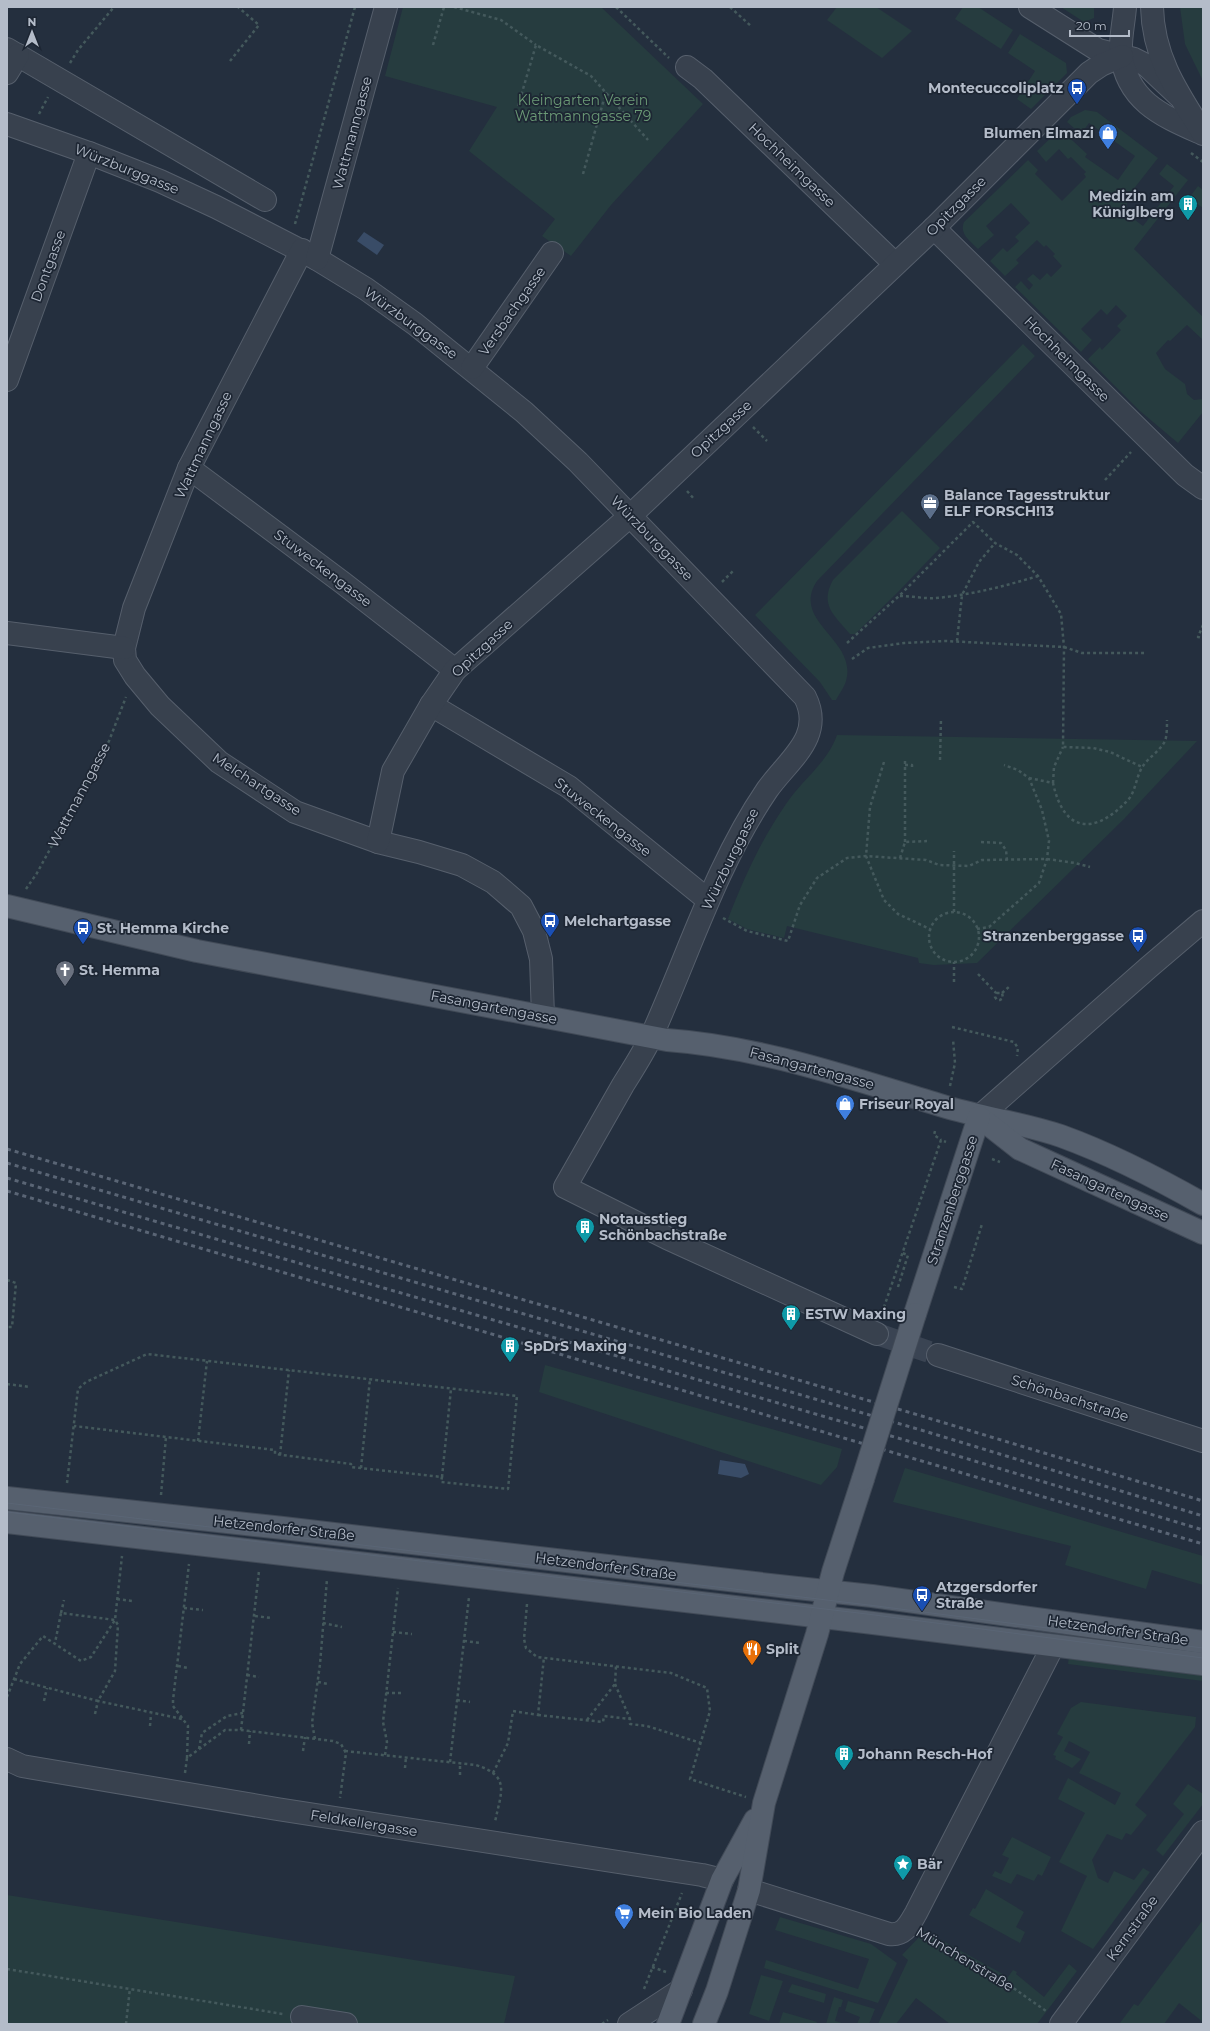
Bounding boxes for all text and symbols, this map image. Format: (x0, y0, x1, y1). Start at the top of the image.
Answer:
north arrow (12, 12, 52, 52)
scale bar (1070, 12, 1129, 38)
text: N (28, 15, 36, 29)
text: 20 m (1076, 18, 1107, 33)
street label: Wattmanngasse (328, 75, 376, 191)
bus stop icon: Montecuccoliplatz (1066, 77, 1088, 105)
place label: Montecuccoliplatz (928, 79, 1063, 97)
park label: Kleingarten Verein Wattmanngasse 79 (515, 91, 651, 125)
street label: Hochheimgasse (745, 119, 839, 211)
shop icon: Blumen Elmazi (1097, 122, 1119, 150)
place label: Blumen Elmazi (983, 124, 1094, 142)
street label: Würzburggasse (72, 140, 182, 198)
street label: Opitzgasse (922, 172, 990, 240)
place label: Medizin am Küniglberg (1089, 187, 1174, 221)
building icon: Medizin am Küniglberg (1177, 193, 1199, 221)
street label: Dontgasse (27, 228, 69, 304)
street label: Versbachgasse (475, 263, 549, 359)
street label: Würzburggasse (361, 283, 461, 363)
street label: Hochheimgasse (1020, 312, 1114, 406)
street label: Wattmanngasse (170, 389, 236, 501)
street label: Opitzgasse (686, 396, 756, 462)
place label: Balance Tagesstruktur ELF FORSCH!13 (944, 486, 1110, 520)
street label: Würzburggasse (607, 492, 697, 584)
office icon: Balance Tagesstruktur ELF FORSCH!13 (919, 492, 941, 520)
street label: Stuweckengasse (270, 525, 376, 611)
street label: Opitzgasse (447, 615, 517, 681)
street label: Wattmanngasse (44, 739, 114, 851)
street label: Melchartgasse (209, 749, 305, 819)
street label: Stuweckengasse (551, 774, 655, 860)
street label: Würzburggasse (698, 805, 762, 913)
bus stop icon: Melchartgasse (539, 910, 561, 938)
place label: Melchartgasse (564, 912, 671, 930)
bus stop icon: St. Hemma Kirche (72, 917, 94, 945)
place label: St. Hemma Kirche (97, 919, 229, 937)
bus stop icon: Stranzenberggasse (1127, 925, 1149, 953)
place label: Stranzenberggasse (983, 927, 1124, 945)
church icon: St. Hemma (54, 959, 76, 987)
place label: St. Hemma (79, 961, 160, 979)
street label: Fasangartengasse (429, 986, 559, 1028)
street label: Fasangartengasse (748, 1043, 876, 1093)
shop icon: Friseur Royal (834, 1093, 856, 1121)
place label: Friseur Royal (859, 1095, 954, 1113)
street label: Stranzenberggasse (923, 1133, 981, 1267)
street label: Fasangartengasse (1048, 1155, 1172, 1225)
place label: Notausstieg Schönbachstraße (599, 1210, 727, 1244)
building icon: Notausstieg Schönbachstraße (574, 1216, 596, 1244)
building icon: ESTW Maxing (780, 1303, 802, 1331)
place label: ESTW Maxing (805, 1305, 906, 1323)
building icon: SpDrS Maxing (499, 1335, 521, 1363)
place label: SpDrS Maxing (524, 1337, 627, 1355)
street label: Schönbachstraße (1009, 1370, 1131, 1426)
street label: Hetzendorfer Straße (212, 1512, 356, 1544)
street label: Hetzendorfer Straße (534, 1548, 678, 1584)
place label: Atzgersdorfer Straße (935, 1578, 1037, 1612)
bus stop icon: Atzgersdorfer Straße (911, 1584, 933, 1612)
street label: Hetzendorfer Straße (1046, 1611, 1190, 1649)
restaurant icon: Split (741, 1638, 763, 1666)
place label: Split (766, 1640, 799, 1658)
building icon: Johann Resch-Hof (833, 1743, 855, 1771)
place label: Johann Resch-Hof (857, 1745, 993, 1763)
street label: Feldkellergasse (309, 1806, 419, 1840)
place icon: Bär (892, 1853, 914, 1881)
place label: Bär (917, 1855, 942, 1873)
street label: Kernstraße (1102, 1892, 1162, 1964)
supermarket icon: Mein Bio Laden (613, 1902, 635, 1930)
place label: Mein Bio Laden (638, 1904, 752, 1922)
street label: Münchenstraße (913, 1923, 1017, 1995)

